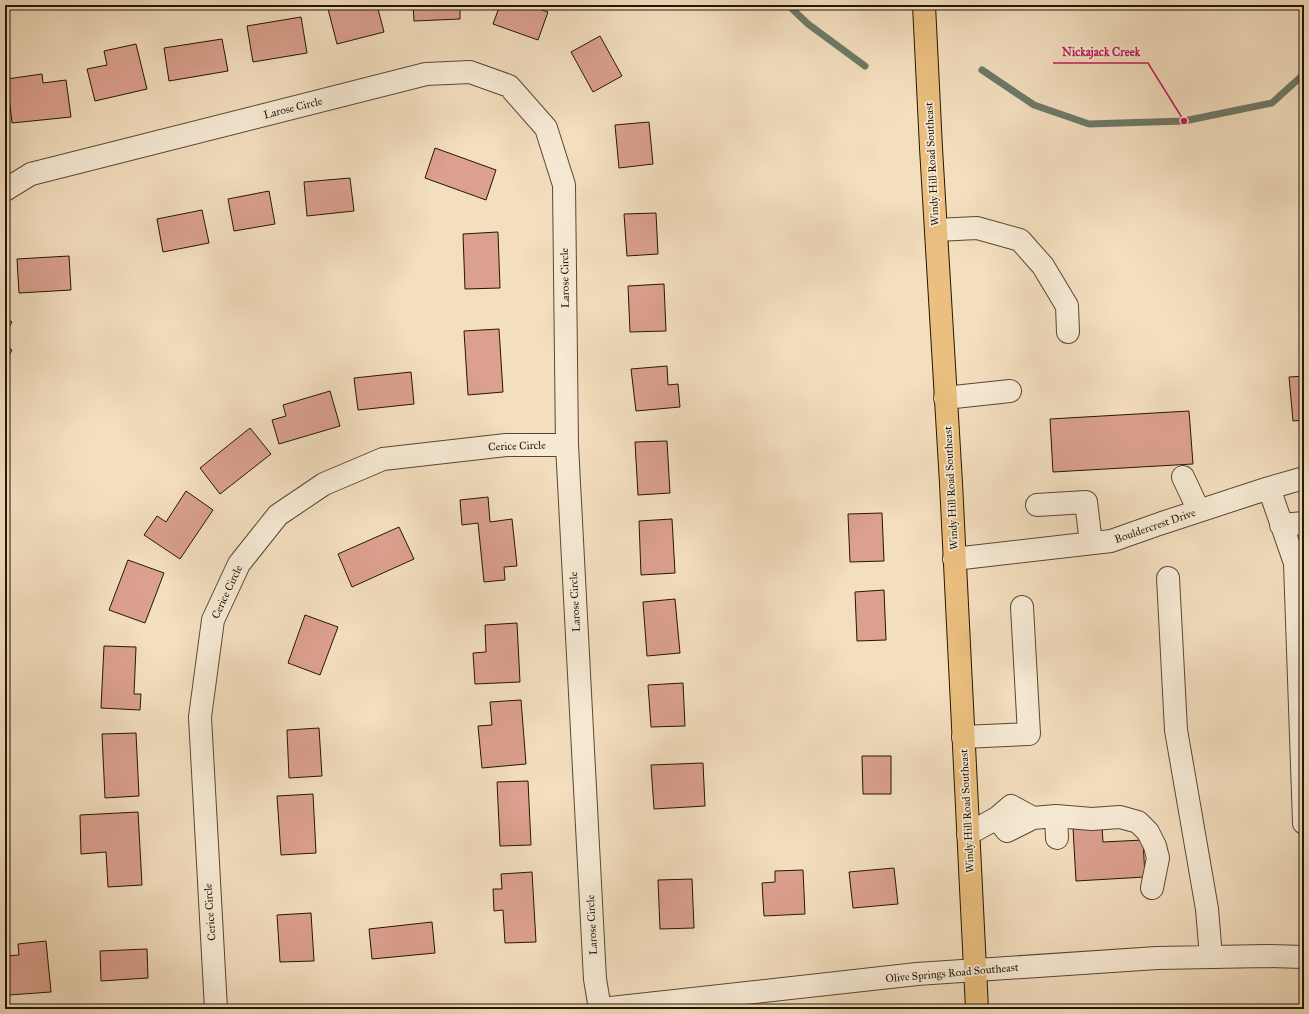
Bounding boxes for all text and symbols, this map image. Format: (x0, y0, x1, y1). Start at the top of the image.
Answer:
callout: Nickajack Creek (1053, 39, 1148, 63)
text: Nickajack Creek (1062, 45, 1141, 60)
street label: Larose Circle (262, 94, 324, 122)
street label: Windy Hill Road Southeast (922, 102, 942, 226)
street label: Larose Circle (558, 247, 572, 308)
street label: Windy Hill Road Southeast (941, 426, 961, 550)
street label: Cerice Circle (488, 438, 546, 454)
street label: Bouldercrest Drive (1113, 506, 1198, 546)
street label: Cerice Circle (209, 563, 245, 621)
street label: Larose Circle (567, 571, 583, 632)
street label: Windy Hill Road Southeast (957, 749, 977, 873)
street label: Cerice Circle (201, 882, 218, 941)
street label: Larose Circle (584, 894, 600, 955)
street label: Olive Springs Road Southeast (885, 961, 1019, 985)

